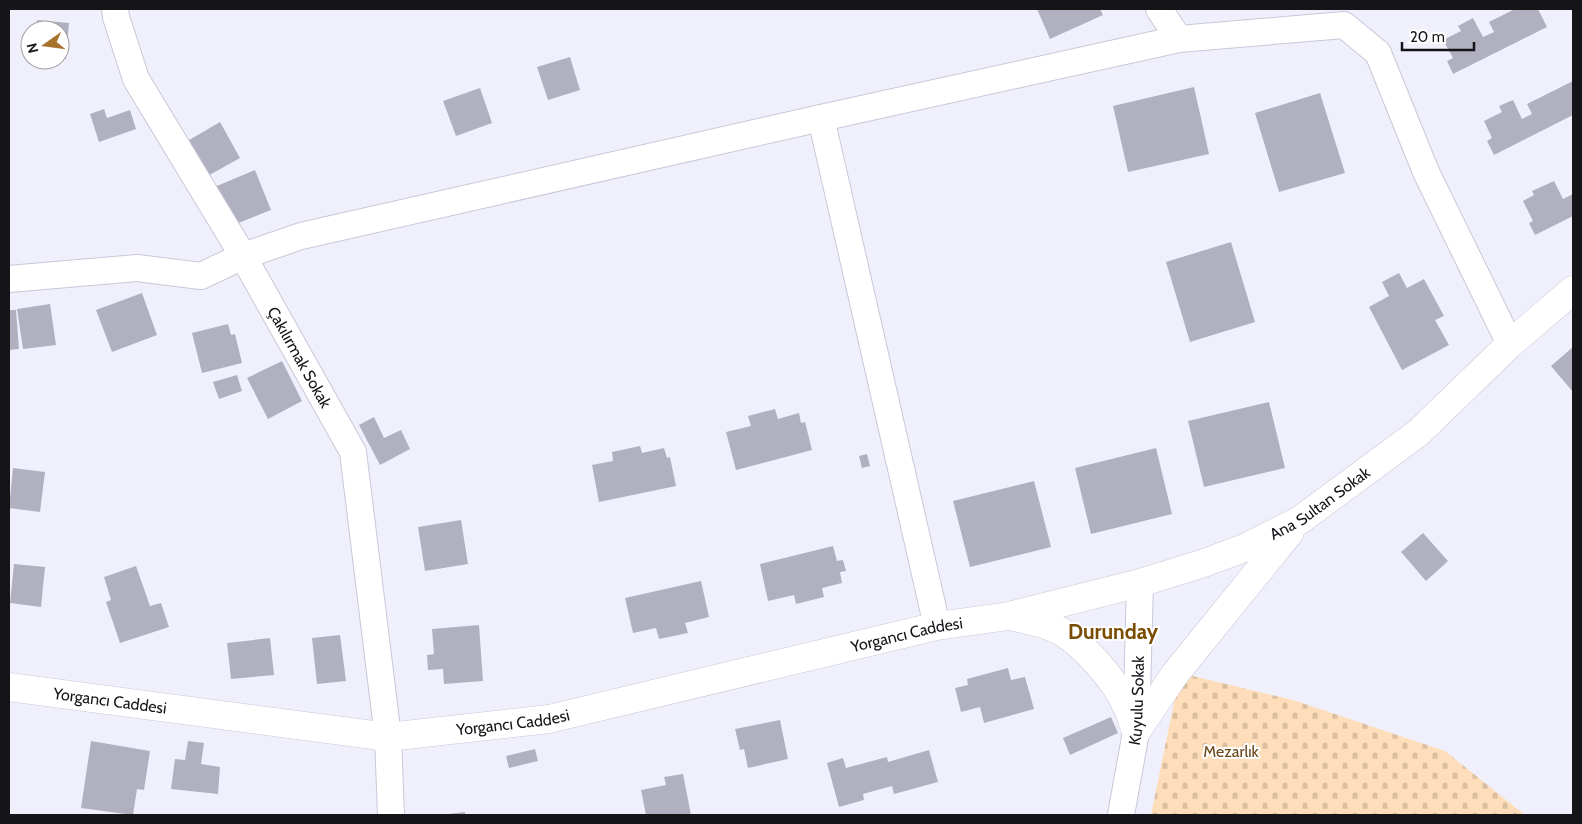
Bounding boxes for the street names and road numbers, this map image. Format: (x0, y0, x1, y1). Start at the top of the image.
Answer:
street label: Çakılırmak Sokak (264, 303, 336, 412)
street label: Ana Sultan Sokak (1266, 462, 1374, 543)
street label: Yorgancı Caddesi (848, 613, 964, 656)
street label: Kuyulu Sokak (1124, 655, 1148, 747)
street label: Yorgancı Caddesi (51, 683, 168, 717)
street label: Yorgancı Caddesi (454, 705, 571, 739)

